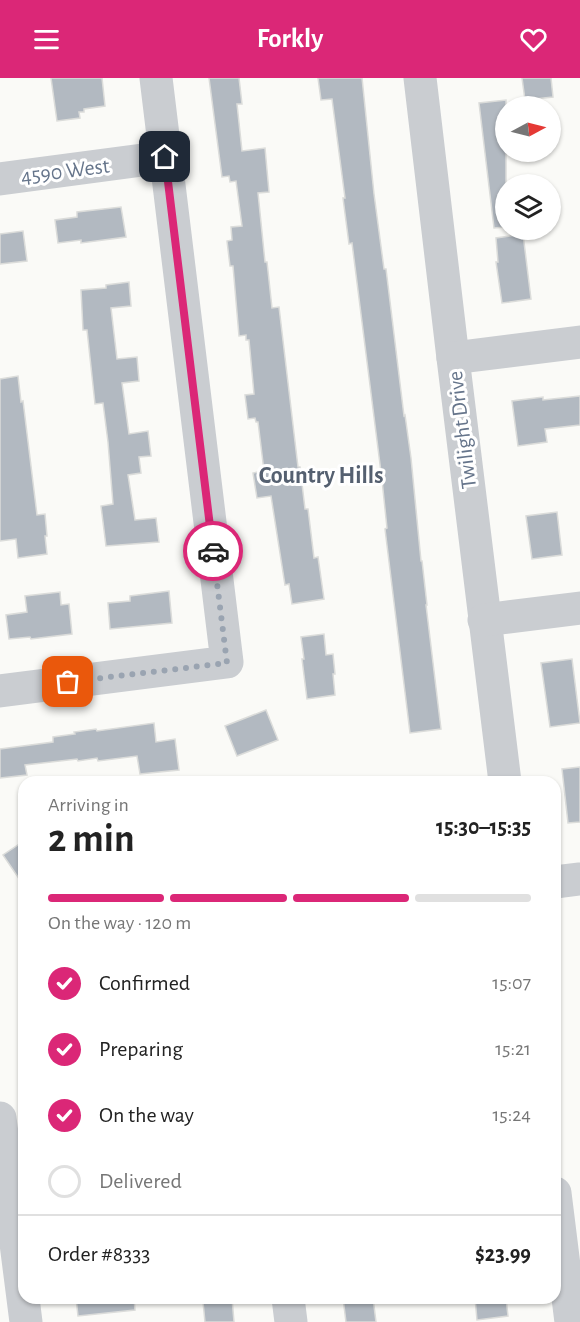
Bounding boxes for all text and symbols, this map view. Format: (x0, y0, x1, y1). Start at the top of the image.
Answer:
icon: menu (30, 23, 63, 56)
icon: heart (517, 23, 550, 56)
text: Forkly (257, 25, 323, 52)
north arrow (495, 96, 561, 162)
map controls (495, 96, 561, 240)
pin (139, 131, 190, 182)
icon: home (148, 140, 181, 173)
street label: 4590 West (19, 155, 111, 187)
button: layers (495, 174, 561, 240)
street label: Twilight Drive (444, 370, 480, 490)
district label: Country Hills (259, 464, 383, 488)
courier (183, 521, 243, 581)
icon: car (197, 535, 230, 568)
pin (42, 656, 93, 707)
icon: bag (51, 665, 84, 698)
text: Arriving in (48, 795, 129, 815)
text: 15:30–15:35 (436, 816, 531, 838)
text: 2 min (48, 820, 135, 859)
text: On the way · 120 m (48, 913, 191, 933)
icon: check (48, 967, 81, 1000)
text: Confirmed (99, 972, 190, 994)
text: 15:07 (492, 973, 531, 993)
icon: check (48, 1033, 81, 1066)
text: Preparing (99, 1038, 183, 1060)
text: 15:21 (495, 1039, 531, 1059)
icon: check (48, 1099, 81, 1132)
text: On the way (99, 1104, 194, 1126)
text: 15:24 (492, 1105, 531, 1125)
text: Delivered (99, 1170, 182, 1192)
text: Order #8333 (48, 1243, 150, 1265)
text: $23.99 (475, 1243, 531, 1265)

